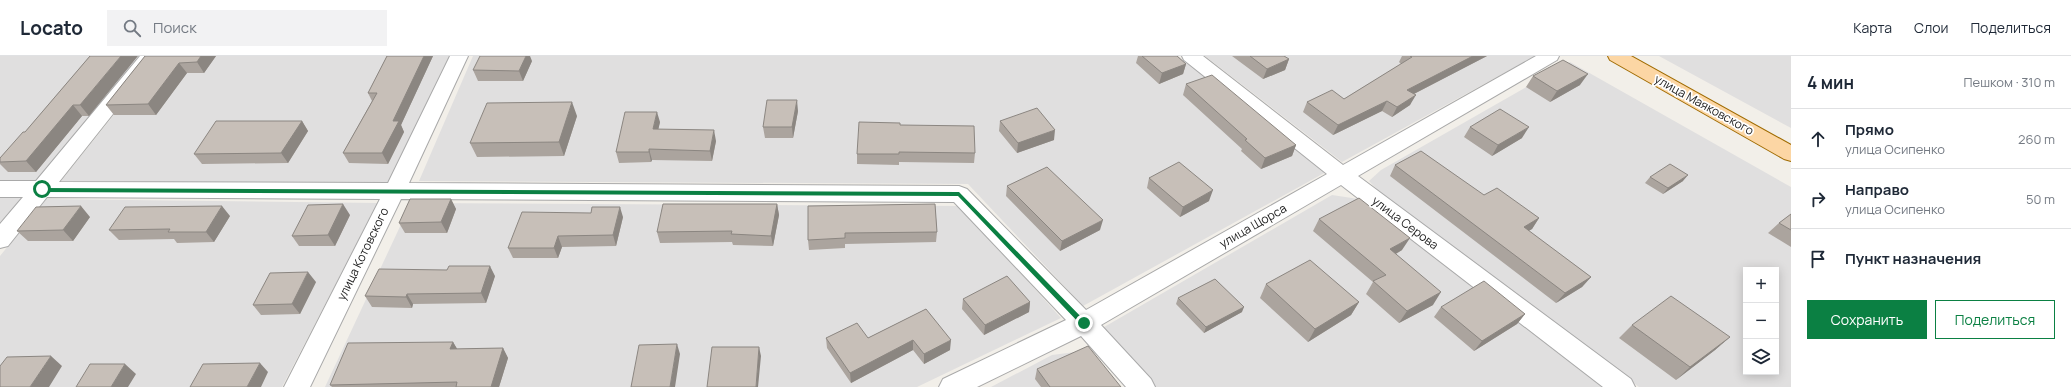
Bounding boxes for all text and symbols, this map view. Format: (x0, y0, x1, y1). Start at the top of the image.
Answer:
search box (107, 10, 387, 46)
text: Locato (20, 15, 83, 41)
icon: search (121, 17, 143, 39)
text: Поиск (153, 17, 197, 38)
text: Карта (1853, 18, 1892, 37)
text: Слои (1914, 18, 1948, 37)
text: Поделиться (1970, 18, 2051, 37)
street label: улица Маяковского (1652, 70, 1757, 139)
text: 4 мин (1807, 71, 1854, 94)
text: Пешком · 310 m (1964, 73, 2055, 91)
text: Прямо (1845, 119, 1894, 140)
icon: ahead (1807, 128, 1829, 150)
text: 260 m (2018, 130, 2055, 148)
text: улица Осипенко (1845, 140, 1945, 158)
text: Направо (1845, 179, 1909, 200)
route start (33, 180, 51, 198)
icon: right (1807, 188, 1829, 210)
text: 50 m (2026, 190, 2055, 208)
street label: улица Серова (1369, 192, 1442, 253)
street label: улица Щорса (1216, 199, 1289, 252)
text: улица Осипенко (1845, 200, 1945, 218)
street label: улица Котовского (333, 204, 392, 303)
icon: arrive (1807, 248, 1829, 270)
text: Пункт назначения (1845, 248, 1981, 269)
map controls (1743, 267, 1779, 375)
button: + (1743, 267, 1779, 303)
button: Сохранить (1807, 300, 1927, 339)
button: Поделиться (1935, 300, 2055, 339)
button: − (1743, 303, 1779, 339)
route end (1075, 314, 1093, 332)
button: layers (1743, 339, 1779, 375)

